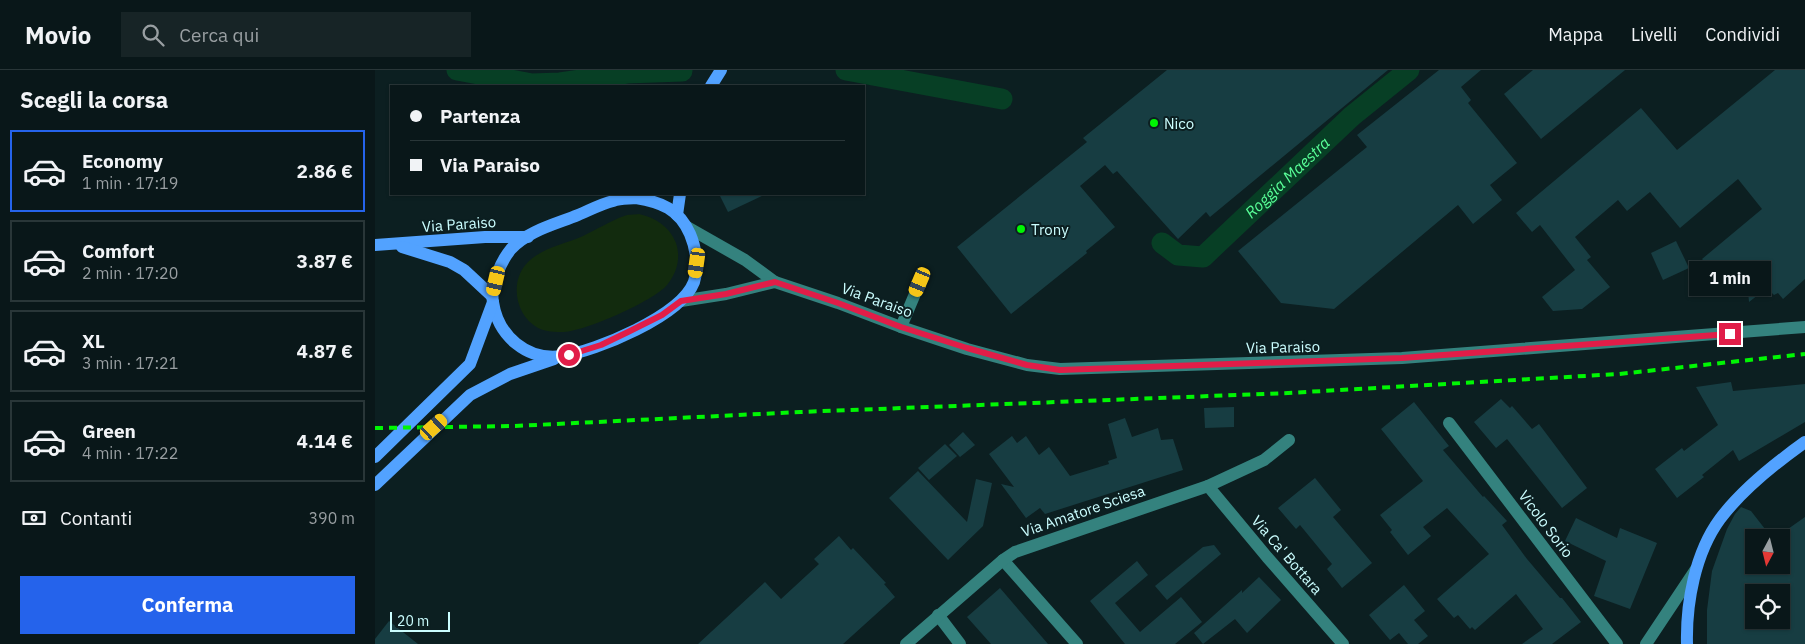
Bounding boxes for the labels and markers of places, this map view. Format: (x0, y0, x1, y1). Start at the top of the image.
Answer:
place label: Nico (1164, 114, 1194, 133)
marker: Nico (1148, 117, 1160, 129)
place label: Trony (1031, 220, 1069, 239)
marker: Trony (1015, 223, 1027, 235)

